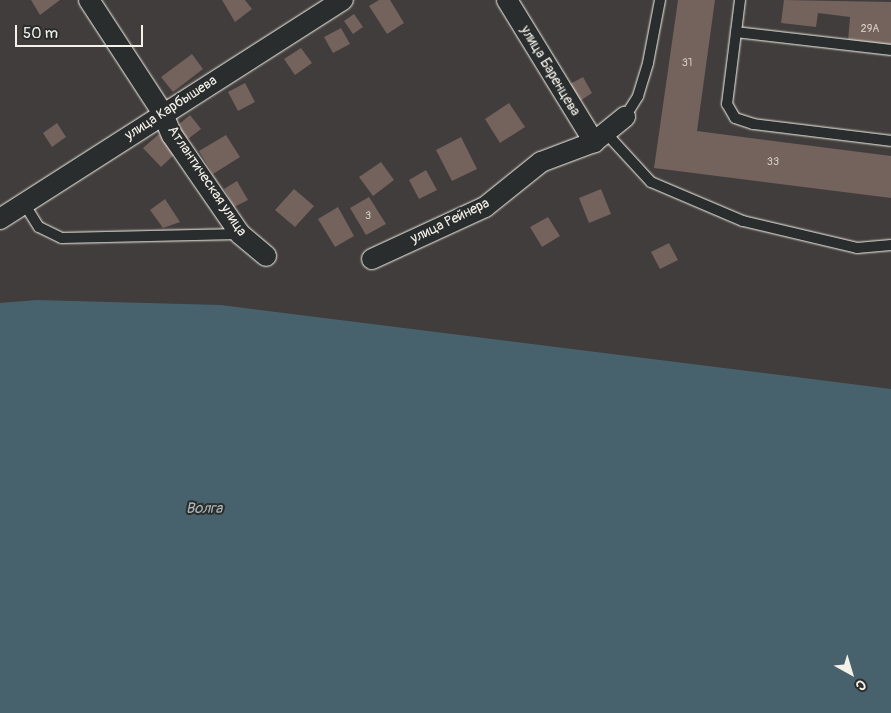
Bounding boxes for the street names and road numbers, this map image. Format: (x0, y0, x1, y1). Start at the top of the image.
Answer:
street label: улица Баренцева (516, 23, 584, 119)
street label: улица Карбышева (122, 72, 220, 144)
street label: Атлантическая улица (164, 123, 250, 239)
street label: улица Рейнера (408, 195, 492, 247)

